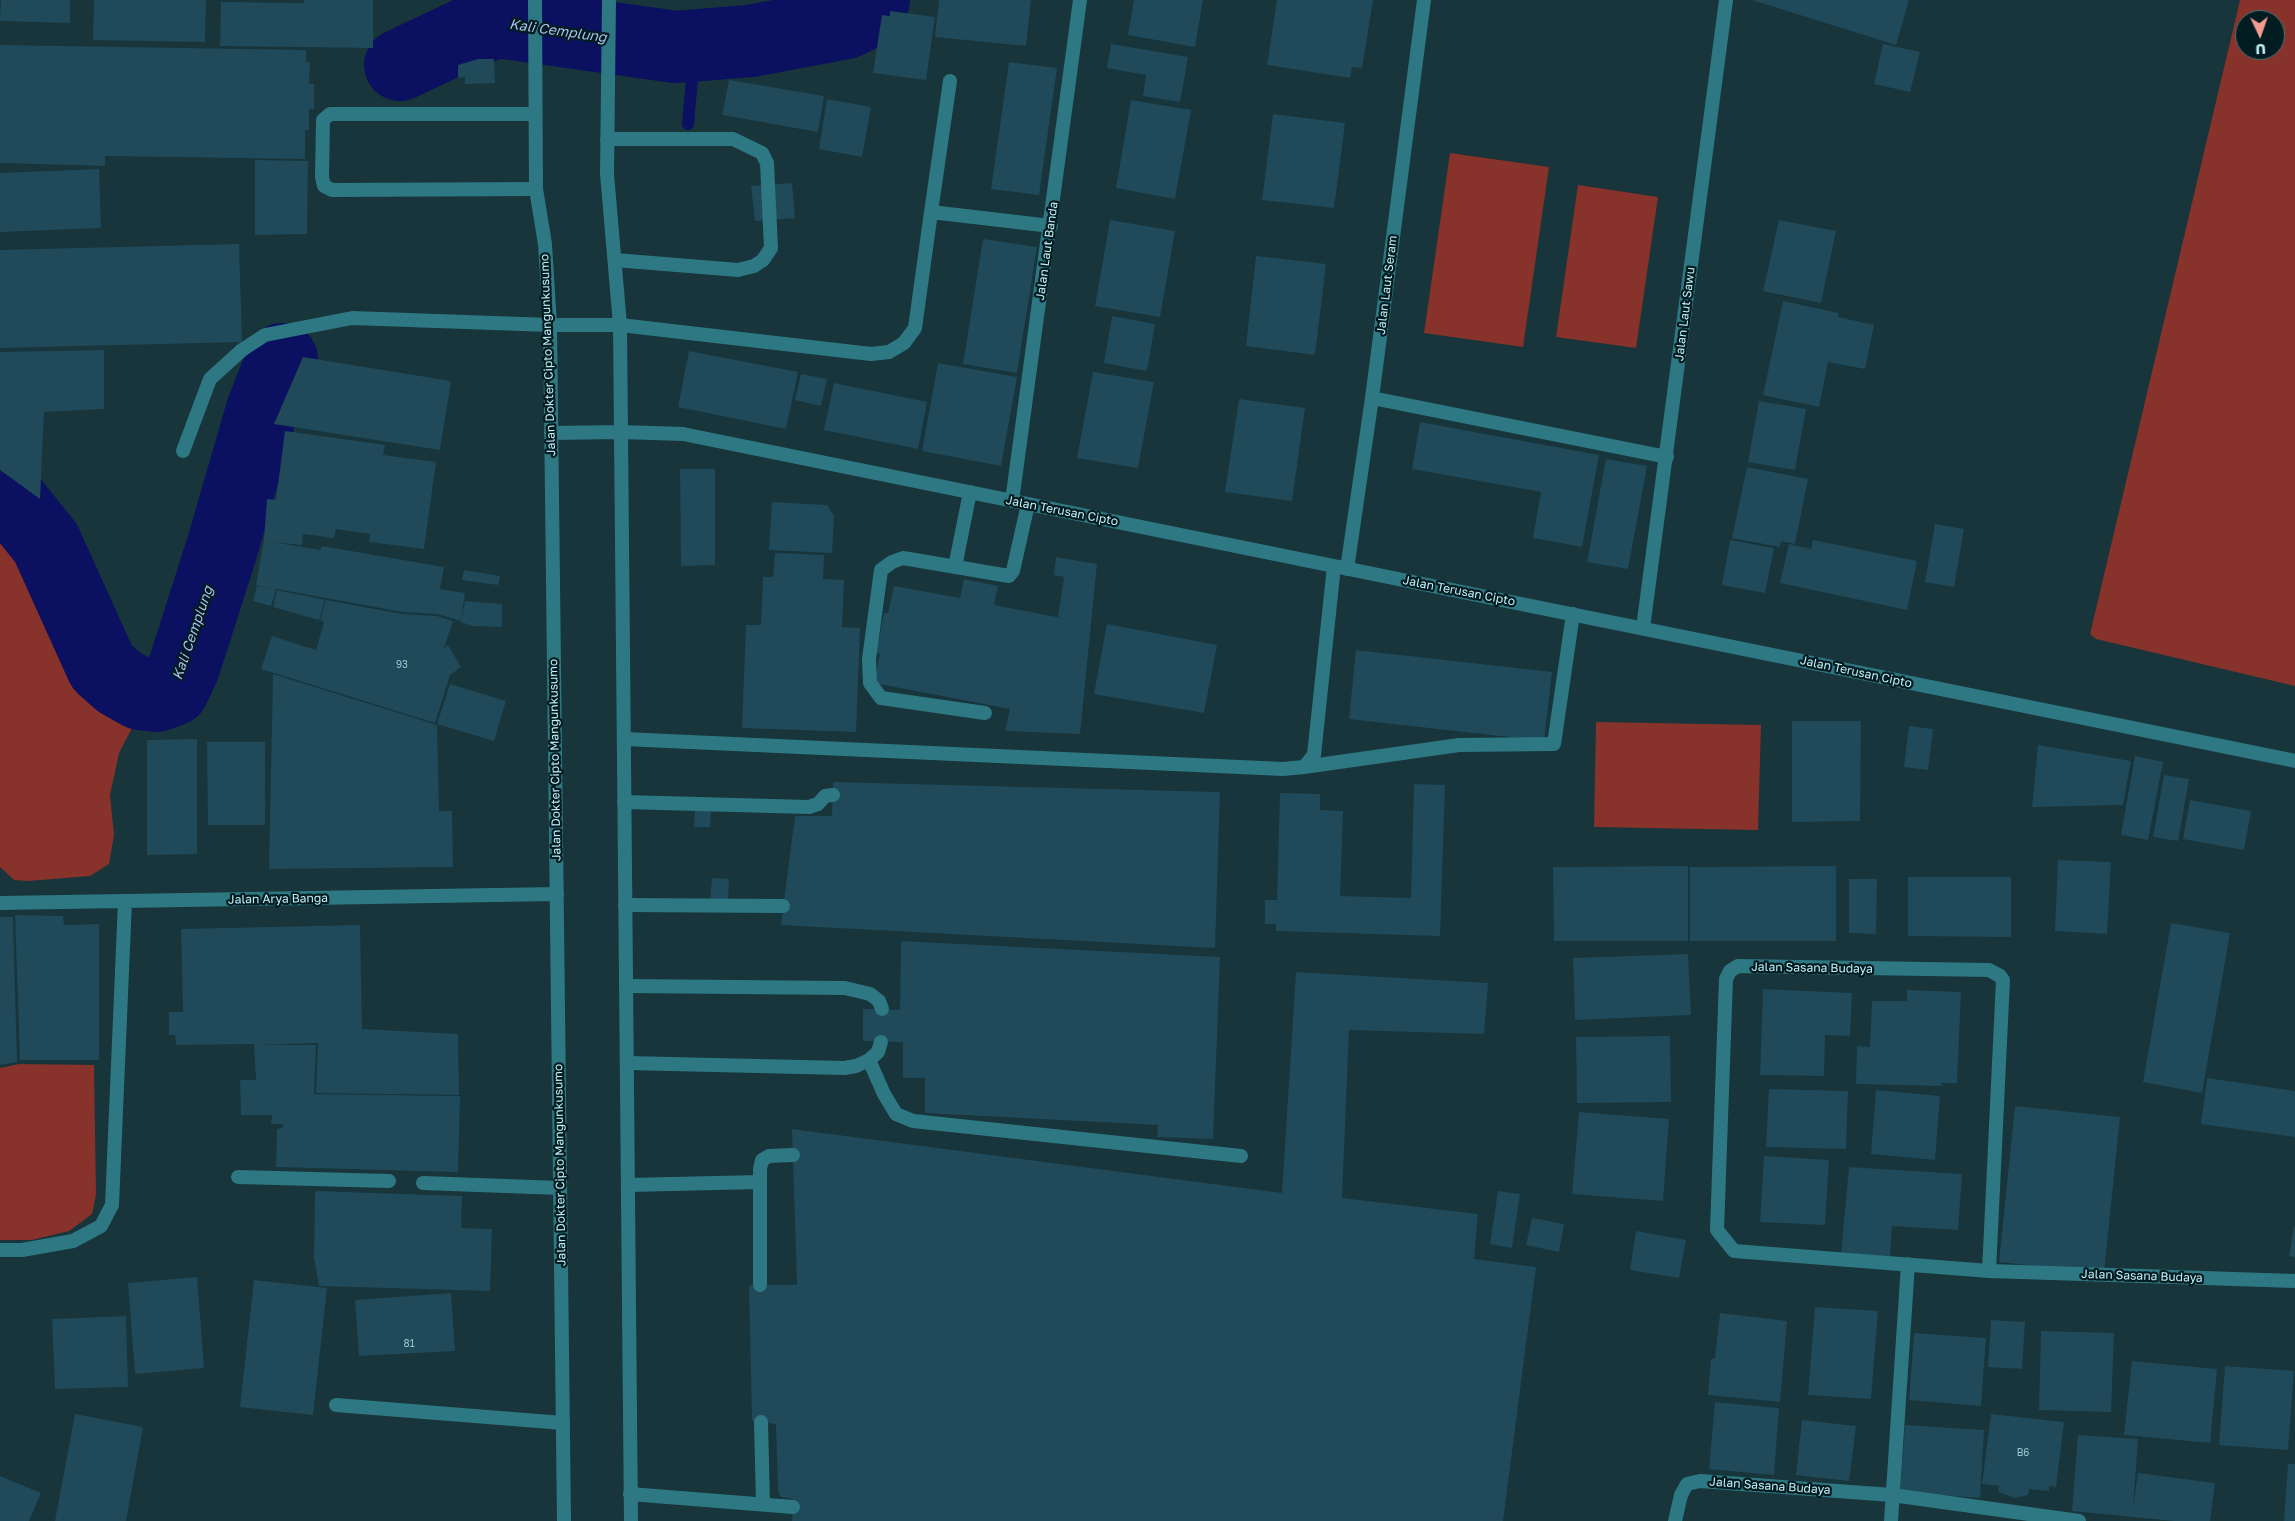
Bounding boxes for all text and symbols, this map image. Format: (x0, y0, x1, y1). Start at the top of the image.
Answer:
north arrow (2235, 10, 2285, 60)
water label: Kali Cemplung (508, 16, 608, 46)
text: U (2255, 41, 2266, 58)
street label: Jalan Laut Banda (1033, 201, 1061, 301)
street label: Jalan Laut Seram (1374, 235, 1400, 335)
street label: Jalan Dokter Cipto Mangunkusumo (537, 254, 559, 456)
street label: Jalan Laut Sawu (1672, 266, 1698, 362)
street label: Jalan Terusan Cipto (1005, 493, 1119, 529)
street label: Jalan Terusan Cipto (1402, 573, 1516, 609)
water label: Kali Cemplung (169, 584, 217, 682)
street label: Jalan Terusan Cipto (1799, 653, 1913, 691)
house number: 93 (396, 659, 408, 671)
street label: Jalan Dokter Cipto Mangunkusumo (546, 659, 564, 861)
street label: Jalan Arya Banga (228, 891, 328, 907)
street label: Jalan Sasana Budaya (1751, 960, 1873, 976)
street label: Jalan Dokter Cipto Mangunkusumo (551, 1064, 569, 1266)
street label: Jalan Sasana Budaya (2081, 1267, 2203, 1285)
house number: 81 (404, 1338, 414, 1350)
house number: B6 (2017, 1447, 2029, 1459)
street label: Jalan Sasana Budaya (1709, 1475, 1831, 1497)

